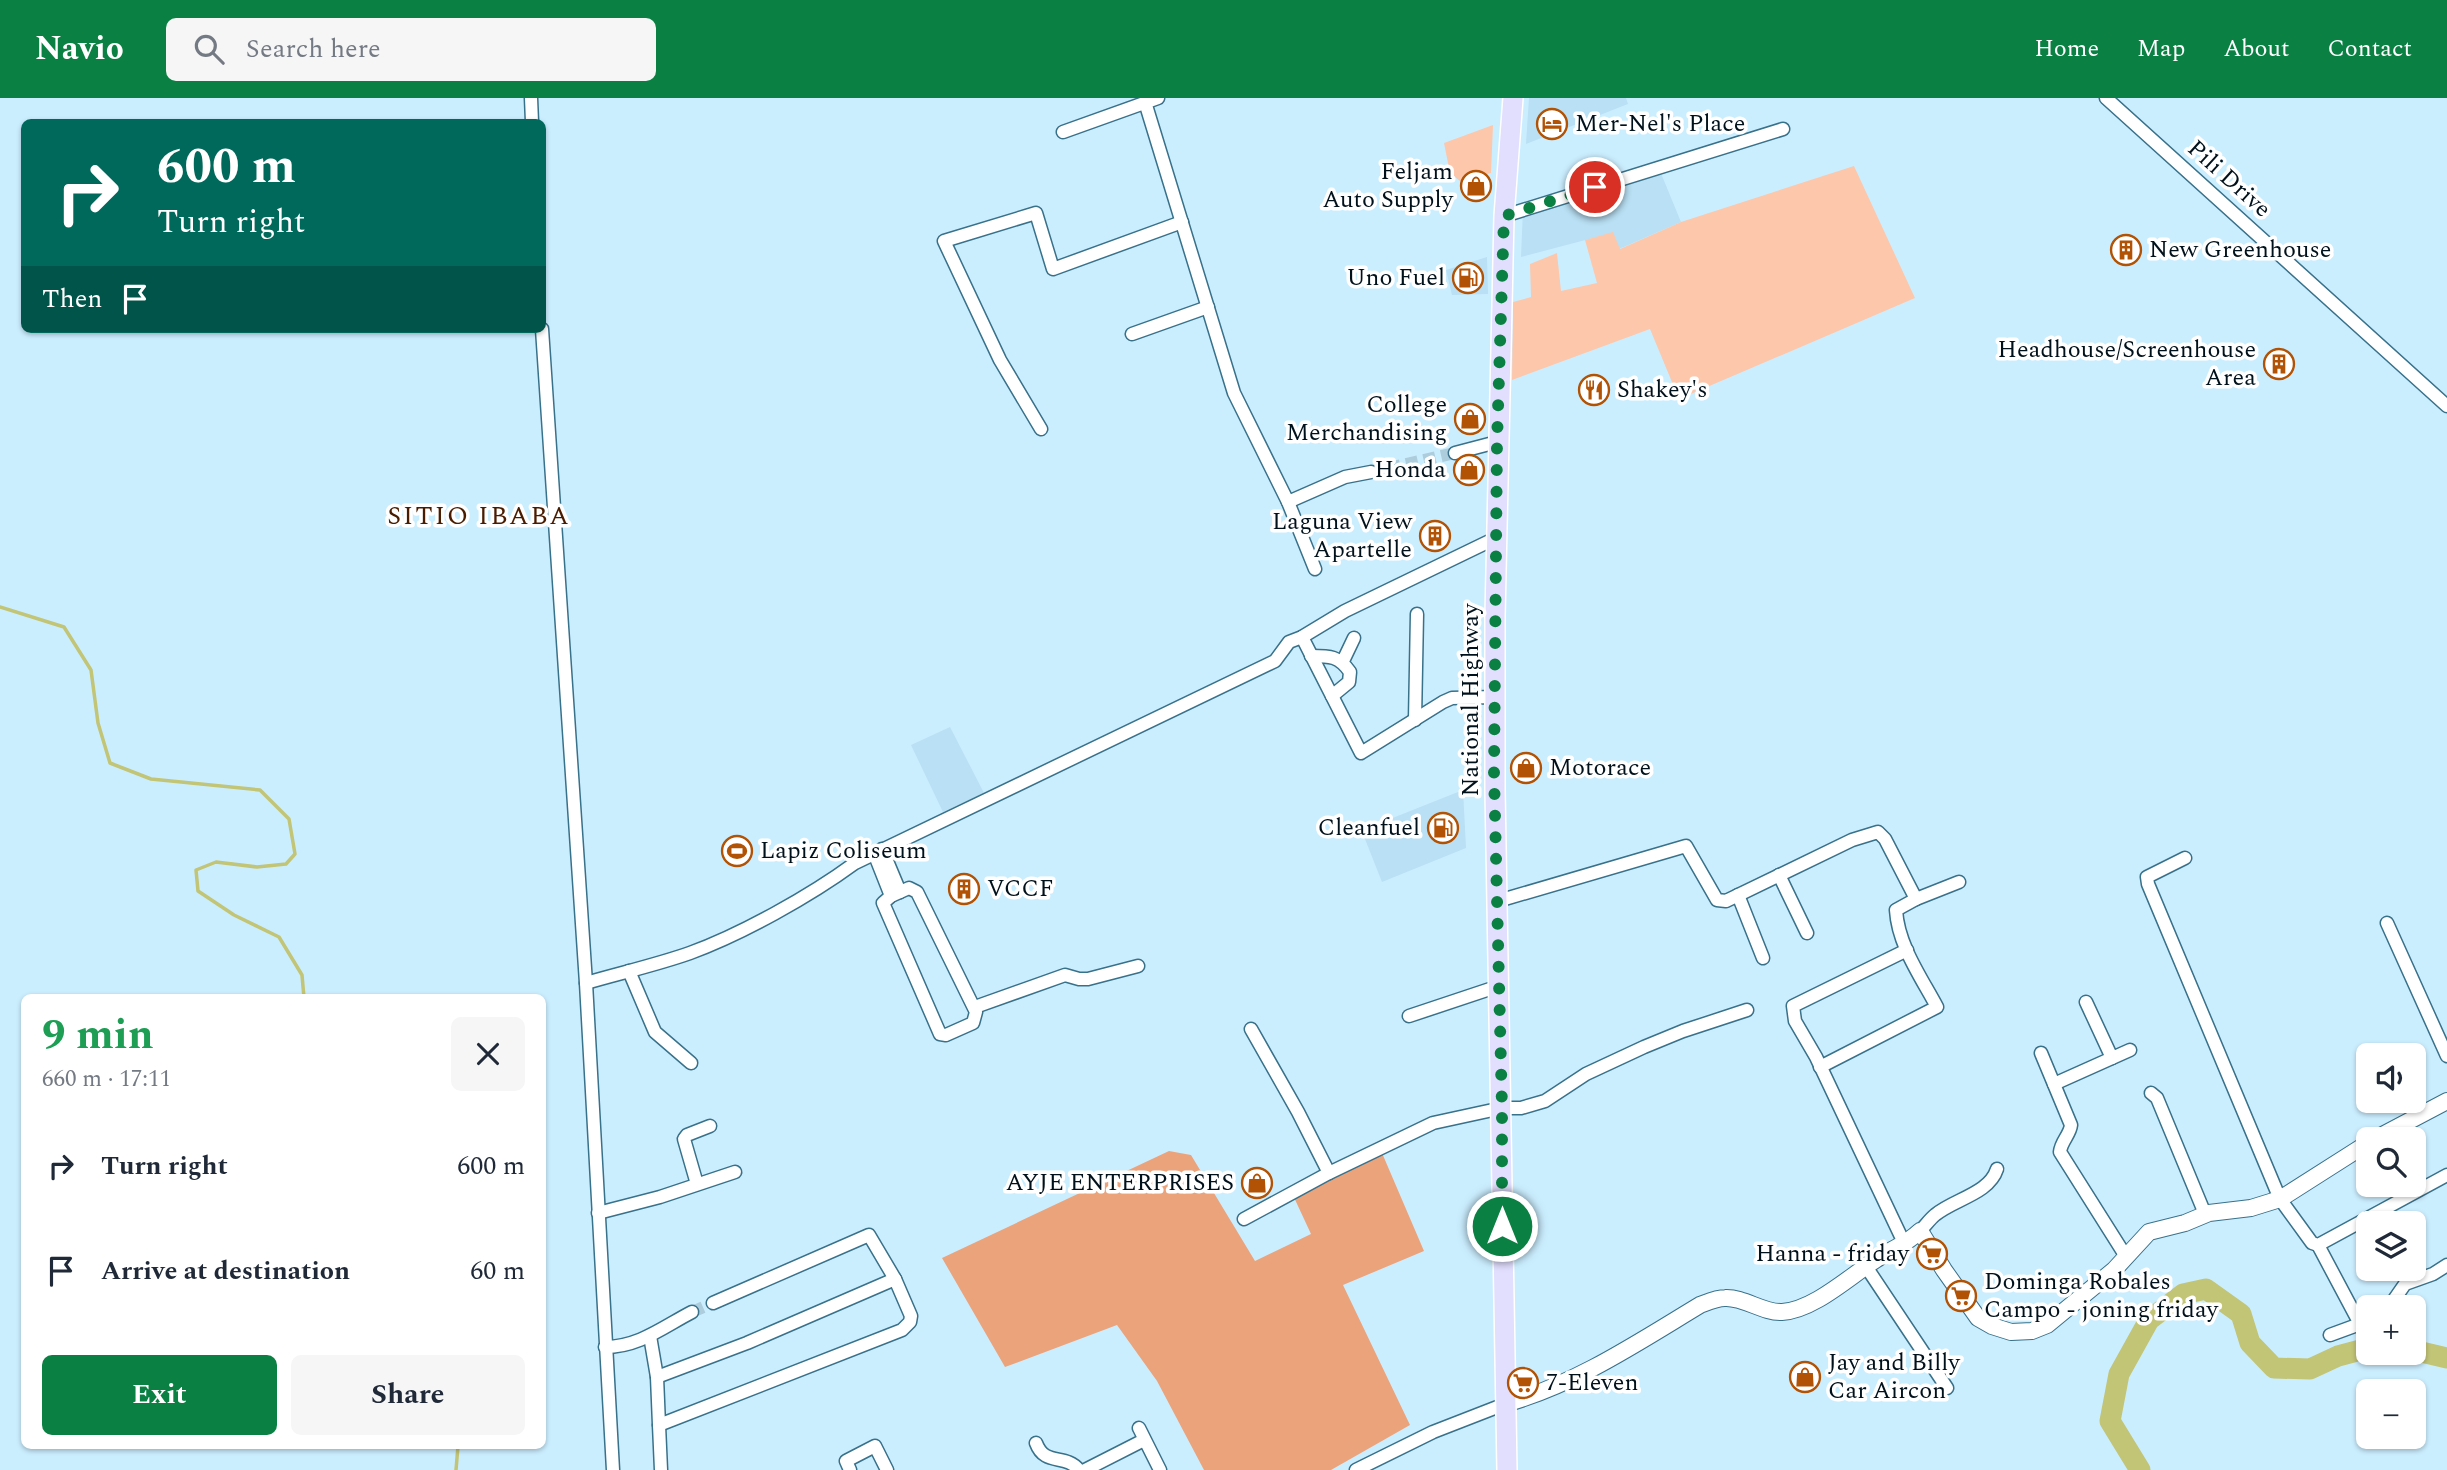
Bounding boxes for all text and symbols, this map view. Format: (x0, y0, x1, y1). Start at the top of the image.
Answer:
search box (166, 18, 656, 81)
text: Navio (35, 24, 124, 74)
text: Search here (246, 29, 381, 69)
icon: search (190, 30, 228, 68)
text: Home (2034, 31, 2099, 67)
text: Map (2137, 31, 2185, 67)
text: About (2223, 31, 2289, 67)
text: Contact (2327, 31, 2412, 67)
place label: Mer-Nel's Place (1575, 106, 1745, 142)
hotel icon: Mer-Nel's Place (1535, 107, 1569, 141)
text: 600 m (157, 130, 296, 205)
street label: Pili Drive (2179, 131, 2279, 227)
icon: right (42, 147, 133, 238)
place label: Feljam Auto Supply (1323, 154, 1454, 218)
pin (1565, 157, 1625, 217)
icon: arrive (1576, 168, 1614, 206)
shop icon: Feljam Auto Supply (1459, 169, 1493, 203)
text: Turn right (157, 198, 305, 247)
place label: New Greenhouse (2149, 232, 2331, 268)
building icon: New Greenhouse (2109, 233, 2143, 267)
place label: Uno Fuel (1347, 260, 1445, 296)
fuel station icon: Uno Fuel (1451, 261, 1485, 295)
text: Then (42, 279, 102, 319)
icon: arrive (116, 280, 154, 318)
place label: Headhouse/Screenhouse Area (1997, 332, 2256, 396)
building icon: Headhouse/Screenhouse Area (2262, 347, 2296, 381)
place label: Shakey's (1617, 372, 1708, 408)
restaurant icon: Shakey's (1577, 373, 1611, 407)
place label: College Merchandising (1286, 387, 1447, 451)
shop icon: College Merchandising (1453, 402, 1487, 436)
place label: Honda (1374, 452, 1446, 488)
shop icon: Honda (1452, 453, 1486, 487)
district label: SITIO IBABA (387, 496, 571, 536)
place label: Laguna View Apartelle (1272, 504, 1413, 568)
building icon: Laguna View Apartelle (1418, 519, 1452, 553)
street label: National Highway (1453, 602, 1489, 796)
place label: Motorace (1549, 750, 1651, 786)
shop icon: Motorace (1509, 751, 1543, 785)
place label: Cleanfuel (1318, 810, 1420, 846)
fuel station icon: Cleanfuel (1426, 811, 1460, 845)
place label: Lapiz Coliseum (760, 833, 927, 869)
sports icon: Lapiz Coliseum (720, 834, 754, 868)
place label: VCCF (987, 871, 1054, 907)
building icon: VCCF (947, 872, 981, 906)
text: 9 min (42, 1004, 154, 1067)
button: close (451, 1017, 525, 1091)
map controls (2356, 1043, 2426, 1449)
button: sound (2356, 1043, 2426, 1113)
text: 660 m · 17:11 (42, 1062, 171, 1097)
button: search (2356, 1127, 2426, 1197)
text: Turn right (101, 1146, 228, 1186)
text: 600 m (457, 1146, 525, 1186)
icon: right (42, 1147, 80, 1185)
place label: AYJE ENTERPRISES (1006, 1165, 1234, 1201)
shop icon: AYJE ENTERPRISES (1240, 1166, 1274, 1200)
position arrow (1465, 1189, 1539, 1263)
button: layers (2356, 1211, 2426, 1281)
place label: Hanna - friday (1755, 1236, 1910, 1272)
supermarket icon: Hanna - friday (1915, 1237, 1949, 1271)
text: Arrive at destination (101, 1251, 350, 1291)
text: 60 m (470, 1251, 525, 1291)
icon: arrive (42, 1252, 80, 1290)
place label: Dominga Robales Campo - joning friday (1984, 1264, 2220, 1328)
supermarket icon: Dominga Robales Campo - joning friday (1944, 1279, 1978, 1313)
button: + (2356, 1295, 2426, 1365)
place label: Jay and Billy Car Aircon (1828, 1345, 1961, 1409)
button: Exit (42, 1355, 277, 1435)
button: Share (291, 1355, 525, 1435)
shop icon: Jay and Billy Car Aircon (1788, 1360, 1822, 1394)
place label: 7-Eleven (1546, 1365, 1638, 1401)
supermarket icon: 7-Eleven (1506, 1366, 1540, 1400)
button: − (2356, 1379, 2426, 1449)

